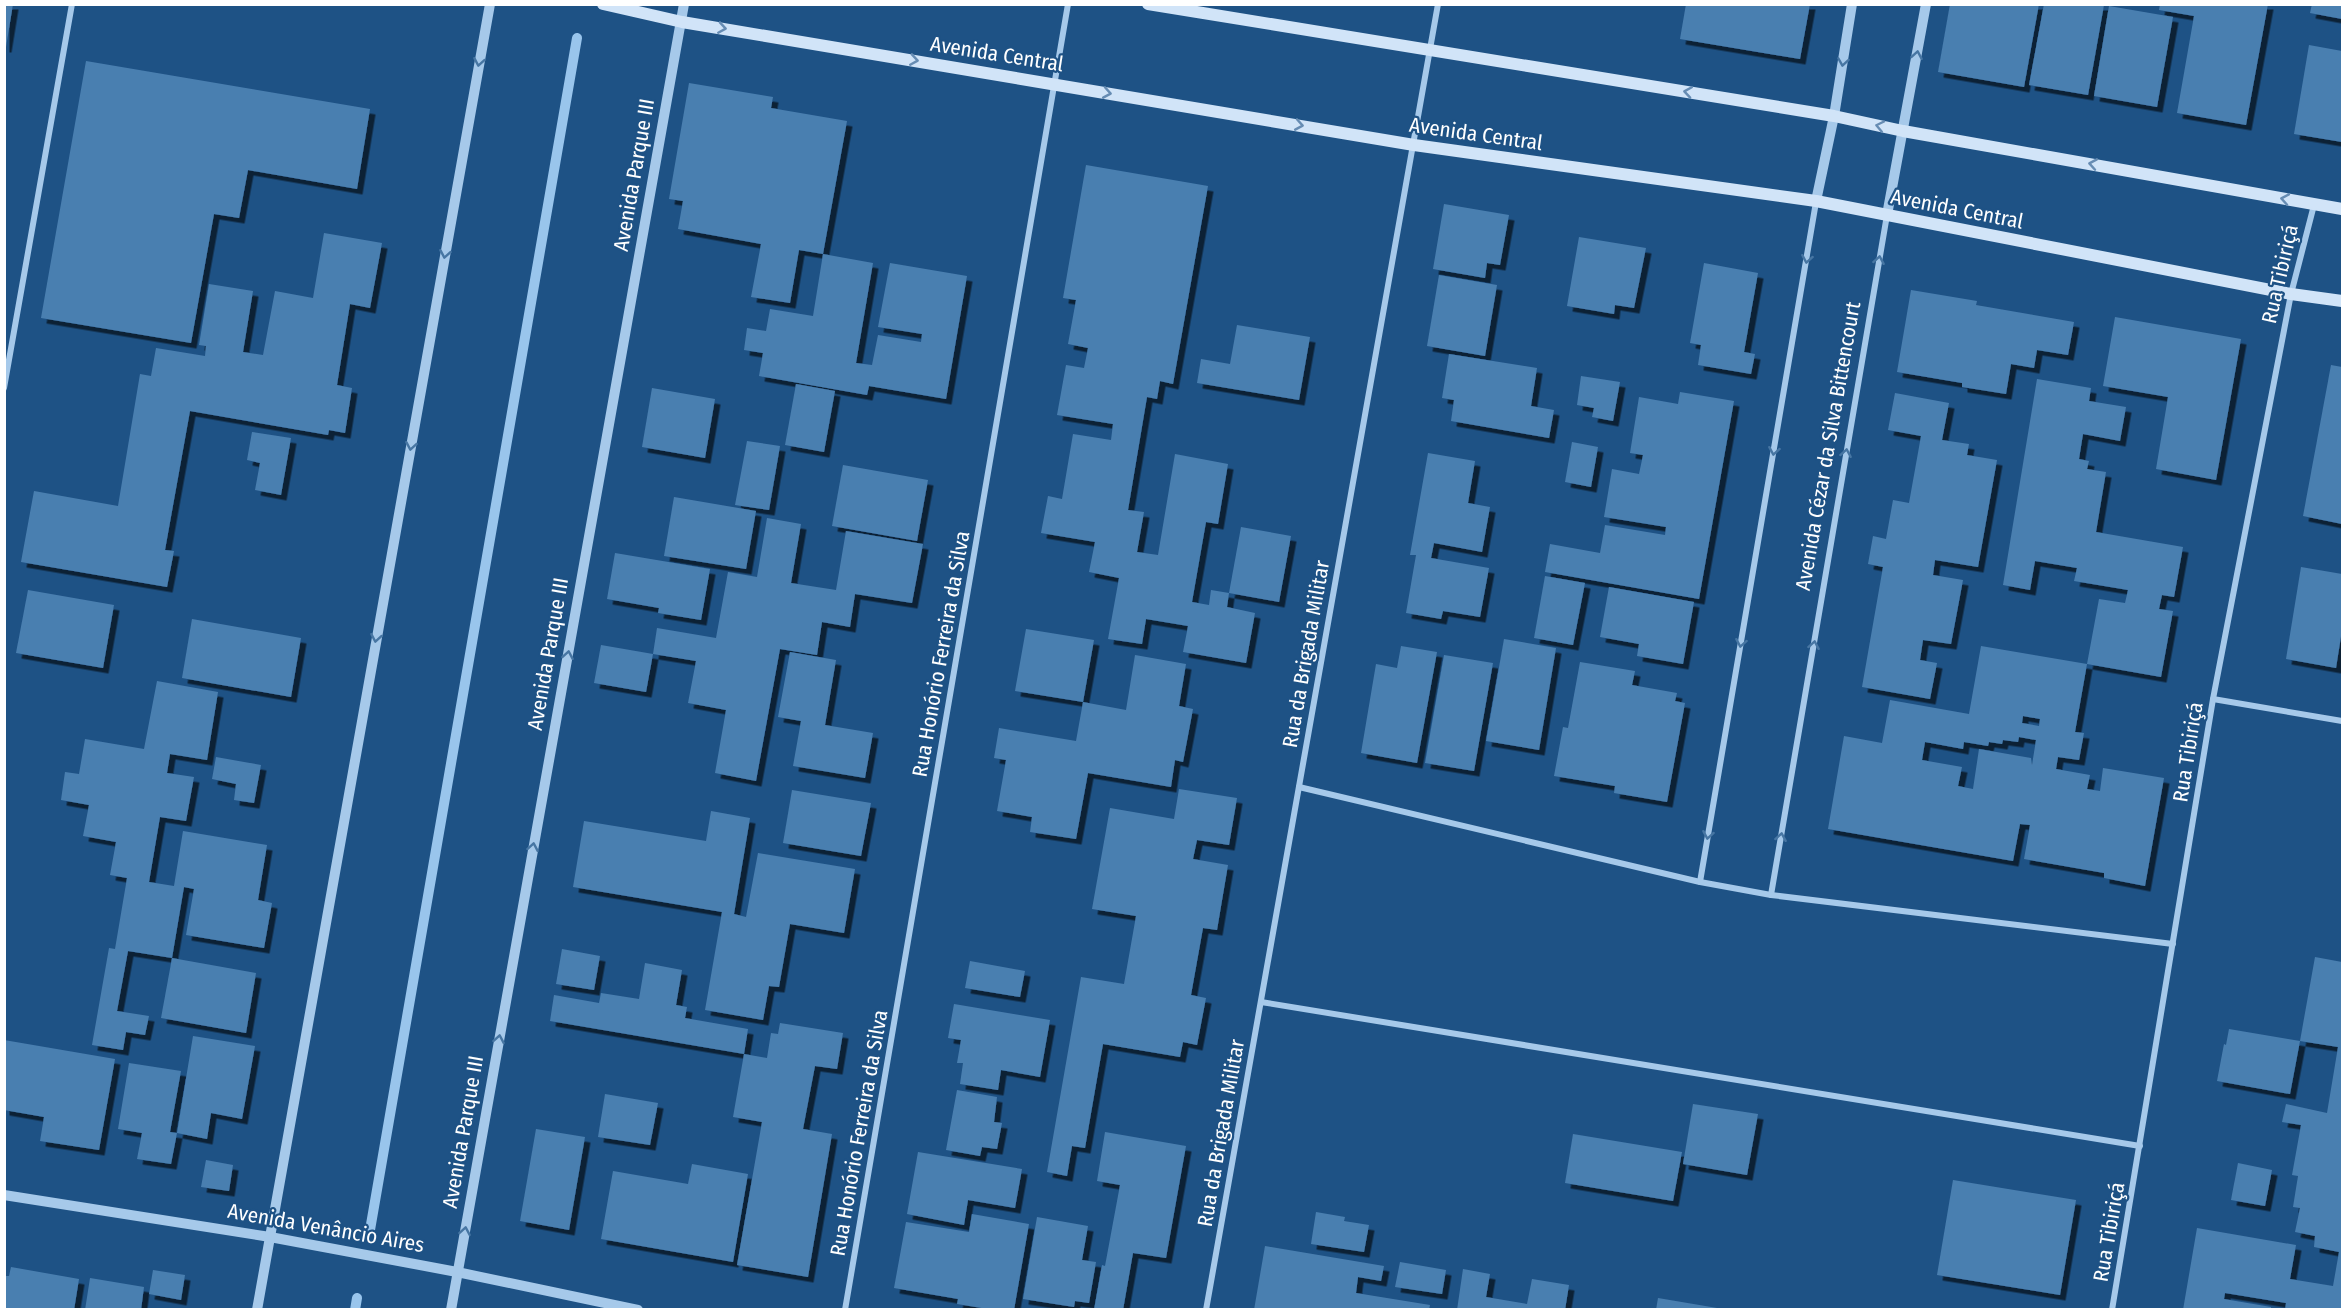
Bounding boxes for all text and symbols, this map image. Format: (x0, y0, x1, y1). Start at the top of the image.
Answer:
one-way arrow (718, 22, 727, 34)
street label: Avenida Central (929, 31, 1066, 77)
one-way arrow (1910, 50, 1923, 60)
one-way arrow (910, 54, 919, 66)
one-way arrow (473, 57, 486, 67)
one-way arrow (1837, 58, 1849, 67)
one-way arrow (1102, 86, 1111, 98)
one-way arrow (1684, 87, 1693, 99)
street label: Avenida Parque III (608, 97, 660, 253)
street label: Avenida Central (1408, 112, 1545, 156)
one-way arrow (1294, 119, 1304, 131)
one-way arrow (1876, 120, 1886, 133)
one-way arrow (2088, 159, 2098, 171)
street label: Avenida Central (1889, 183, 2026, 235)
one-way arrow (2280, 193, 2290, 206)
street label: Rua Tibiriçá (2256, 222, 2304, 326)
one-way arrow (439, 249, 452, 259)
one-way arrow (1801, 254, 1813, 263)
one-way arrow (1872, 256, 1885, 266)
street label: Avenida Cézar da Silva Bittencourt (1790, 299, 1866, 592)
one-way arrow (405, 441, 417, 451)
one-way arrow (1768, 446, 1781, 456)
one-way arrow (1840, 448, 1852, 457)
street label: Rua Honório Ferreira da Silva (907, 529, 975, 779)
street label: Rua da Brigada Militar (1277, 558, 1335, 750)
street label: Avenida Parque III (522, 576, 574, 732)
one-way arrow (371, 633, 383, 643)
one-way arrow (1735, 638, 1748, 648)
one-way arrow (1807, 640, 1819, 650)
one-way arrow (561, 651, 574, 661)
street label: Rua Tibiriçá (2167, 700, 2209, 804)
one-way arrow (1703, 831, 1715, 840)
one-way arrow (1774, 832, 1787, 842)
one-way arrow (527, 843, 539, 852)
street label: Rua Honório Ferreira da Silva (825, 1008, 893, 1258)
one-way arrow (492, 1035, 505, 1045)
street label: Rua da Brigada Militar (1192, 1037, 1250, 1229)
street label: Avenida Parque III (437, 1054, 489, 1210)
street label: Rua Tibiriçá (2087, 1180, 2131, 1284)
street label: Avenida Venâncio Aires (226, 1198, 426, 1258)
one-way arrow (458, 1227, 470, 1236)

